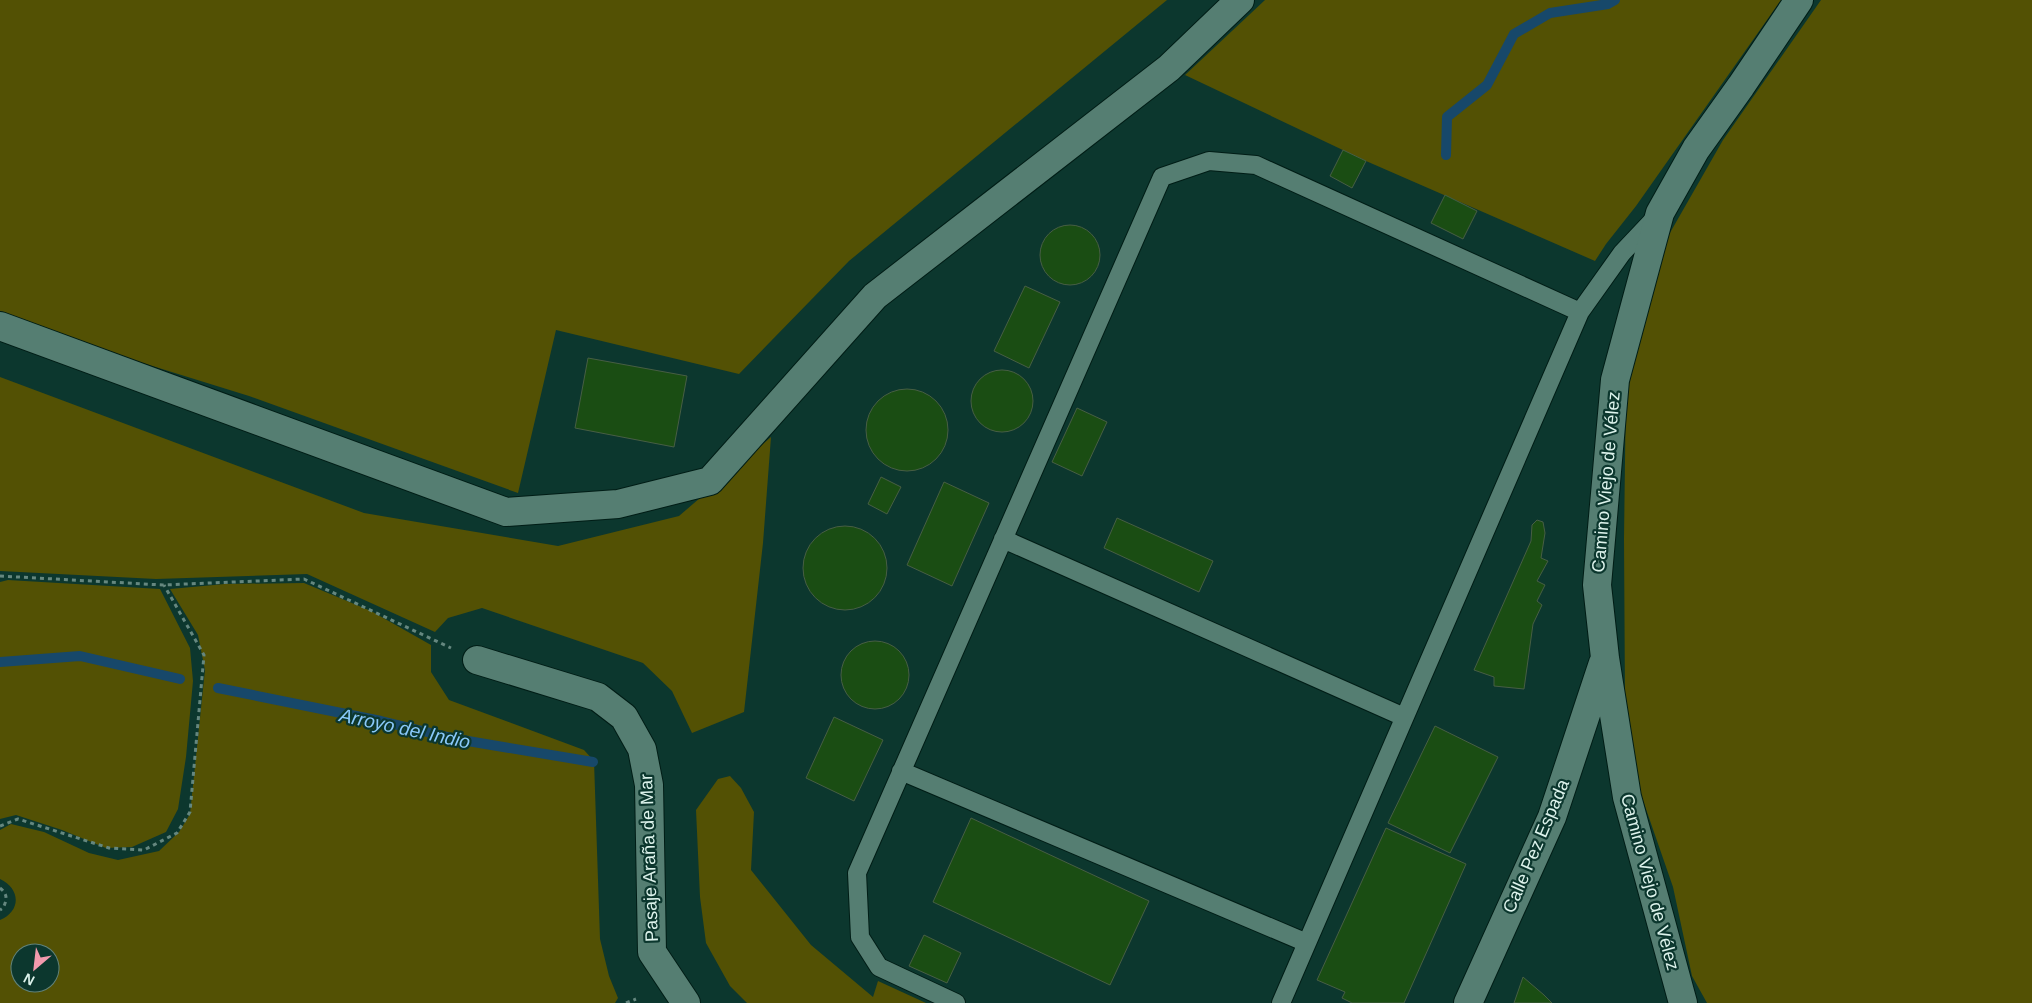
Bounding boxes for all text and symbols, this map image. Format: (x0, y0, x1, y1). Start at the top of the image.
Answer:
street label: Camino Viejo de Vélez (1588, 391, 1624, 573)
water label: Arroyo del Indio (337, 704, 472, 753)
street label: Pasaje Araña de Mar (636, 774, 662, 942)
street label: Calle Pez Espada (1499, 775, 1574, 916)
street label: Camino Viejo de Vélez (1617, 792, 1683, 972)
north arrow (10, 943, 60, 993)
text: N (21, 970, 37, 989)

